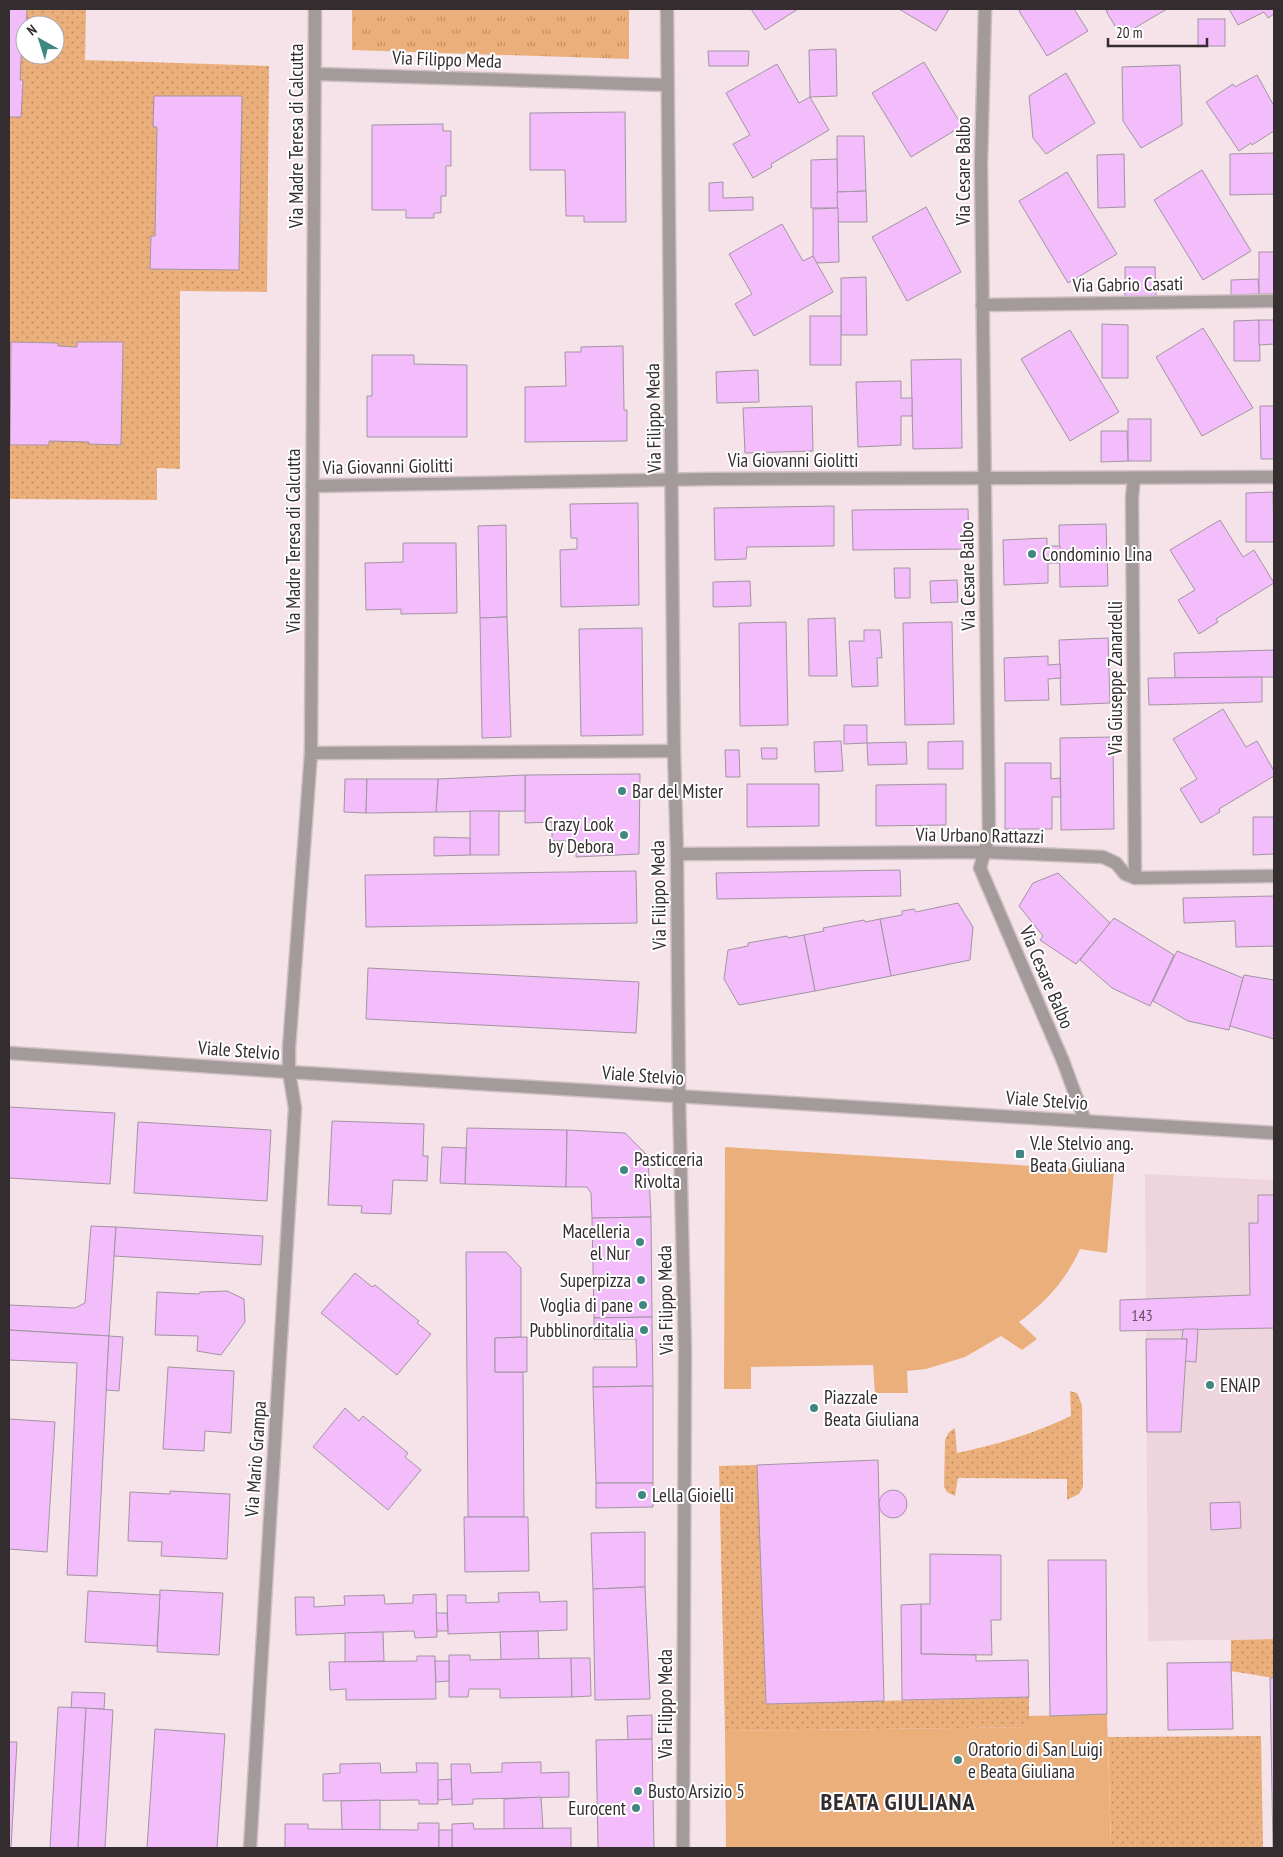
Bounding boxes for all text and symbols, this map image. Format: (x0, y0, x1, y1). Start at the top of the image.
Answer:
north arrow (15, 15, 65, 65)
scale bar (1108, 15, 1207, 47)
text: N (23, 21, 40, 39)
text: 20 m (1116, 23, 1142, 42)
street label: Via Madre Teresa di Calcutta (284, 44, 308, 229)
street label: Via Filippo Meda (391, 45, 502, 73)
street label: Via Cesare Balbo (951, 116, 975, 227)
street label: Via Gabrio Casati (1071, 271, 1184, 297)
street label: Via Filippo Meda (640, 363, 666, 474)
street label: Via Giovanni Giolitti (727, 448, 858, 472)
street label: Via Madre Teresa di Calcutta (281, 449, 305, 634)
street label: Via Giovanni Giolitti (321, 453, 454, 479)
street label: Via Cesare Balbo (954, 521, 980, 632)
place label: Condominio Lina (1042, 542, 1152, 566)
marker: Condominio Lina (1026, 548, 1038, 560)
street label: Via Giuseppe Zanardelli (1103, 601, 1127, 756)
place label: Bar del Mister (632, 779, 724, 803)
marker: Bar del Mister (616, 785, 628, 797)
place label: Crazy Look by Debora (545, 812, 615, 858)
street label: Via Urbano Rattazzi (914, 822, 1045, 848)
marker: Crazy Look by Debora (618, 829, 630, 841)
street label: Via Filippo Meda (645, 840, 671, 951)
street label: Via Cesare Balbo (1014, 921, 1079, 1032)
street label: Viale Stelvio (196, 1035, 281, 1065)
street label: Viale Stelvio (600, 1060, 685, 1090)
street label: Viale Stelvio (1004, 1085, 1089, 1115)
place label: V.le Stelvio ang. Beata Giuliana (1029, 1131, 1134, 1177)
place label: Pasticceria Rivolta (634, 1147, 703, 1193)
marker: V.le Stelvio ang. Beata Giuliana (1014, 1148, 1026, 1160)
marker: Pasticceria Rivolta (618, 1164, 630, 1176)
place label: Macelleria el Nur (562, 1219, 631, 1265)
marker: Macelleria el Nur (634, 1236, 646, 1248)
street label: Via Filippo Meda (652, 1245, 678, 1356)
place label: Superpizza (560, 1268, 631, 1292)
marker: Superpizza (635, 1274, 647, 1286)
place label: Voglia di pane (539, 1293, 633, 1317)
marker: Voglia di pane (637, 1299, 649, 1311)
house number: 143 (1131, 1305, 1153, 1325)
place label: Pubblinorditalia (530, 1318, 634, 1342)
marker: Pubblinorditalia (638, 1324, 650, 1336)
place label: ENAIP (1220, 1373, 1261, 1397)
marker: ENAIP (1204, 1379, 1216, 1391)
place label: Piazzale Beata Giuliana (824, 1385, 919, 1431)
street label: Via Mario Grampa (239, 1400, 271, 1519)
marker: Piazzale Beata Giuliana (808, 1402, 820, 1414)
place label: Lella Gioielli (652, 1483, 734, 1507)
marker: Lella Gioielli (636, 1489, 648, 1501)
street label: Via Filippo Meda (653, 1649, 677, 1760)
place label: Oratorio di San Luigi e Beata Giuliana (968, 1737, 1103, 1783)
marker: Oratorio di San Luigi e Beata Giuliana (952, 1754, 964, 1766)
place label: Busto Arsizio 5 (648, 1779, 745, 1803)
marker: Busto Arsizio 5 (632, 1785, 644, 1797)
district label: BEATA GIULIANA (820, 1786, 976, 1817)
place label: Eurocent (568, 1796, 627, 1820)
marker: Eurocent (630, 1802, 642, 1814)

